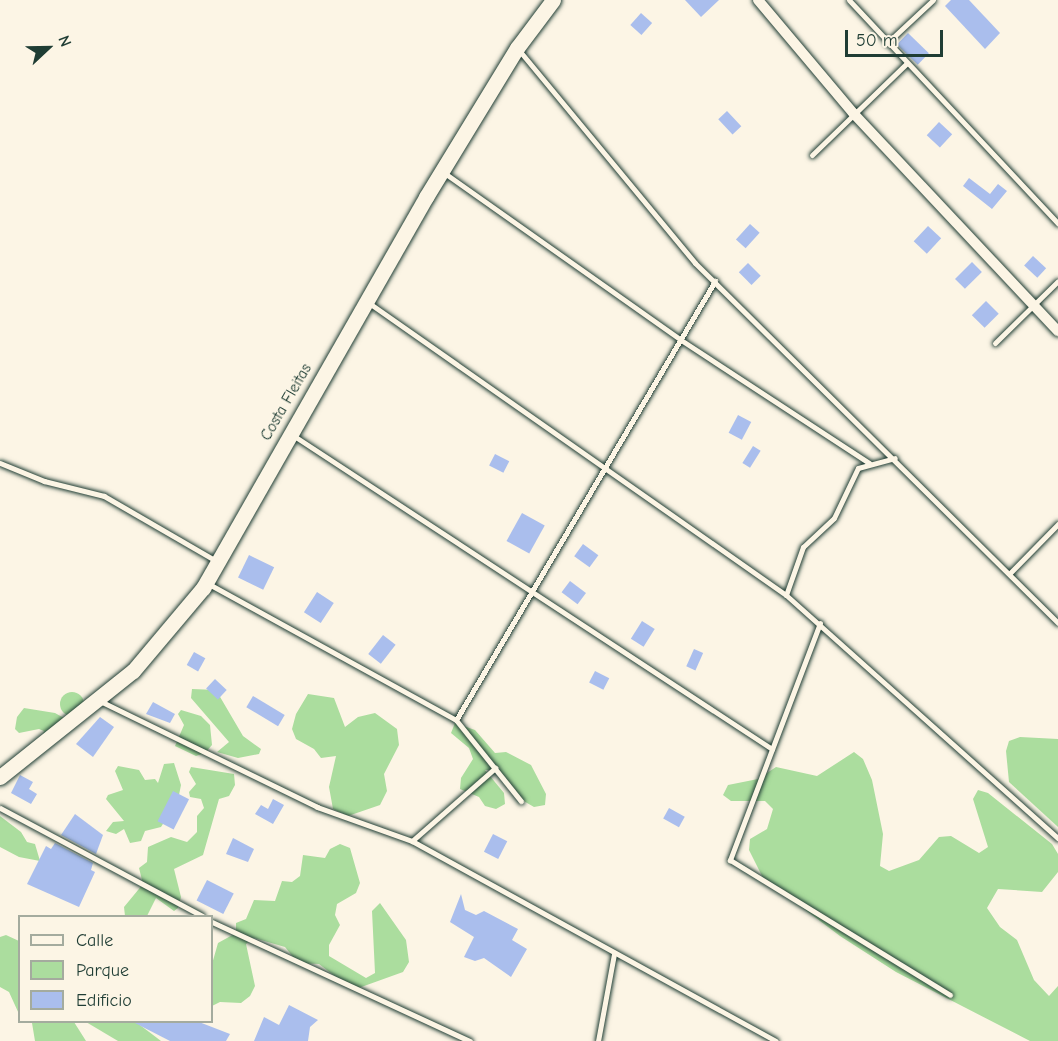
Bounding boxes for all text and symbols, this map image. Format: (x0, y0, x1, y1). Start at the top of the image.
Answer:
north arrow (18, 18, 78, 78)
scale bar (848, 18, 946, 56)
text: 50 m (856, 30, 898, 51)
text: N (54, 33, 75, 49)
street label: Costa Fleitas (256, 360, 316, 444)
legend (18, 915, 213, 1023)
text: Calle (76, 930, 113, 951)
text: Parque (76, 960, 129, 981)
text: Edificio (76, 990, 132, 1011)

